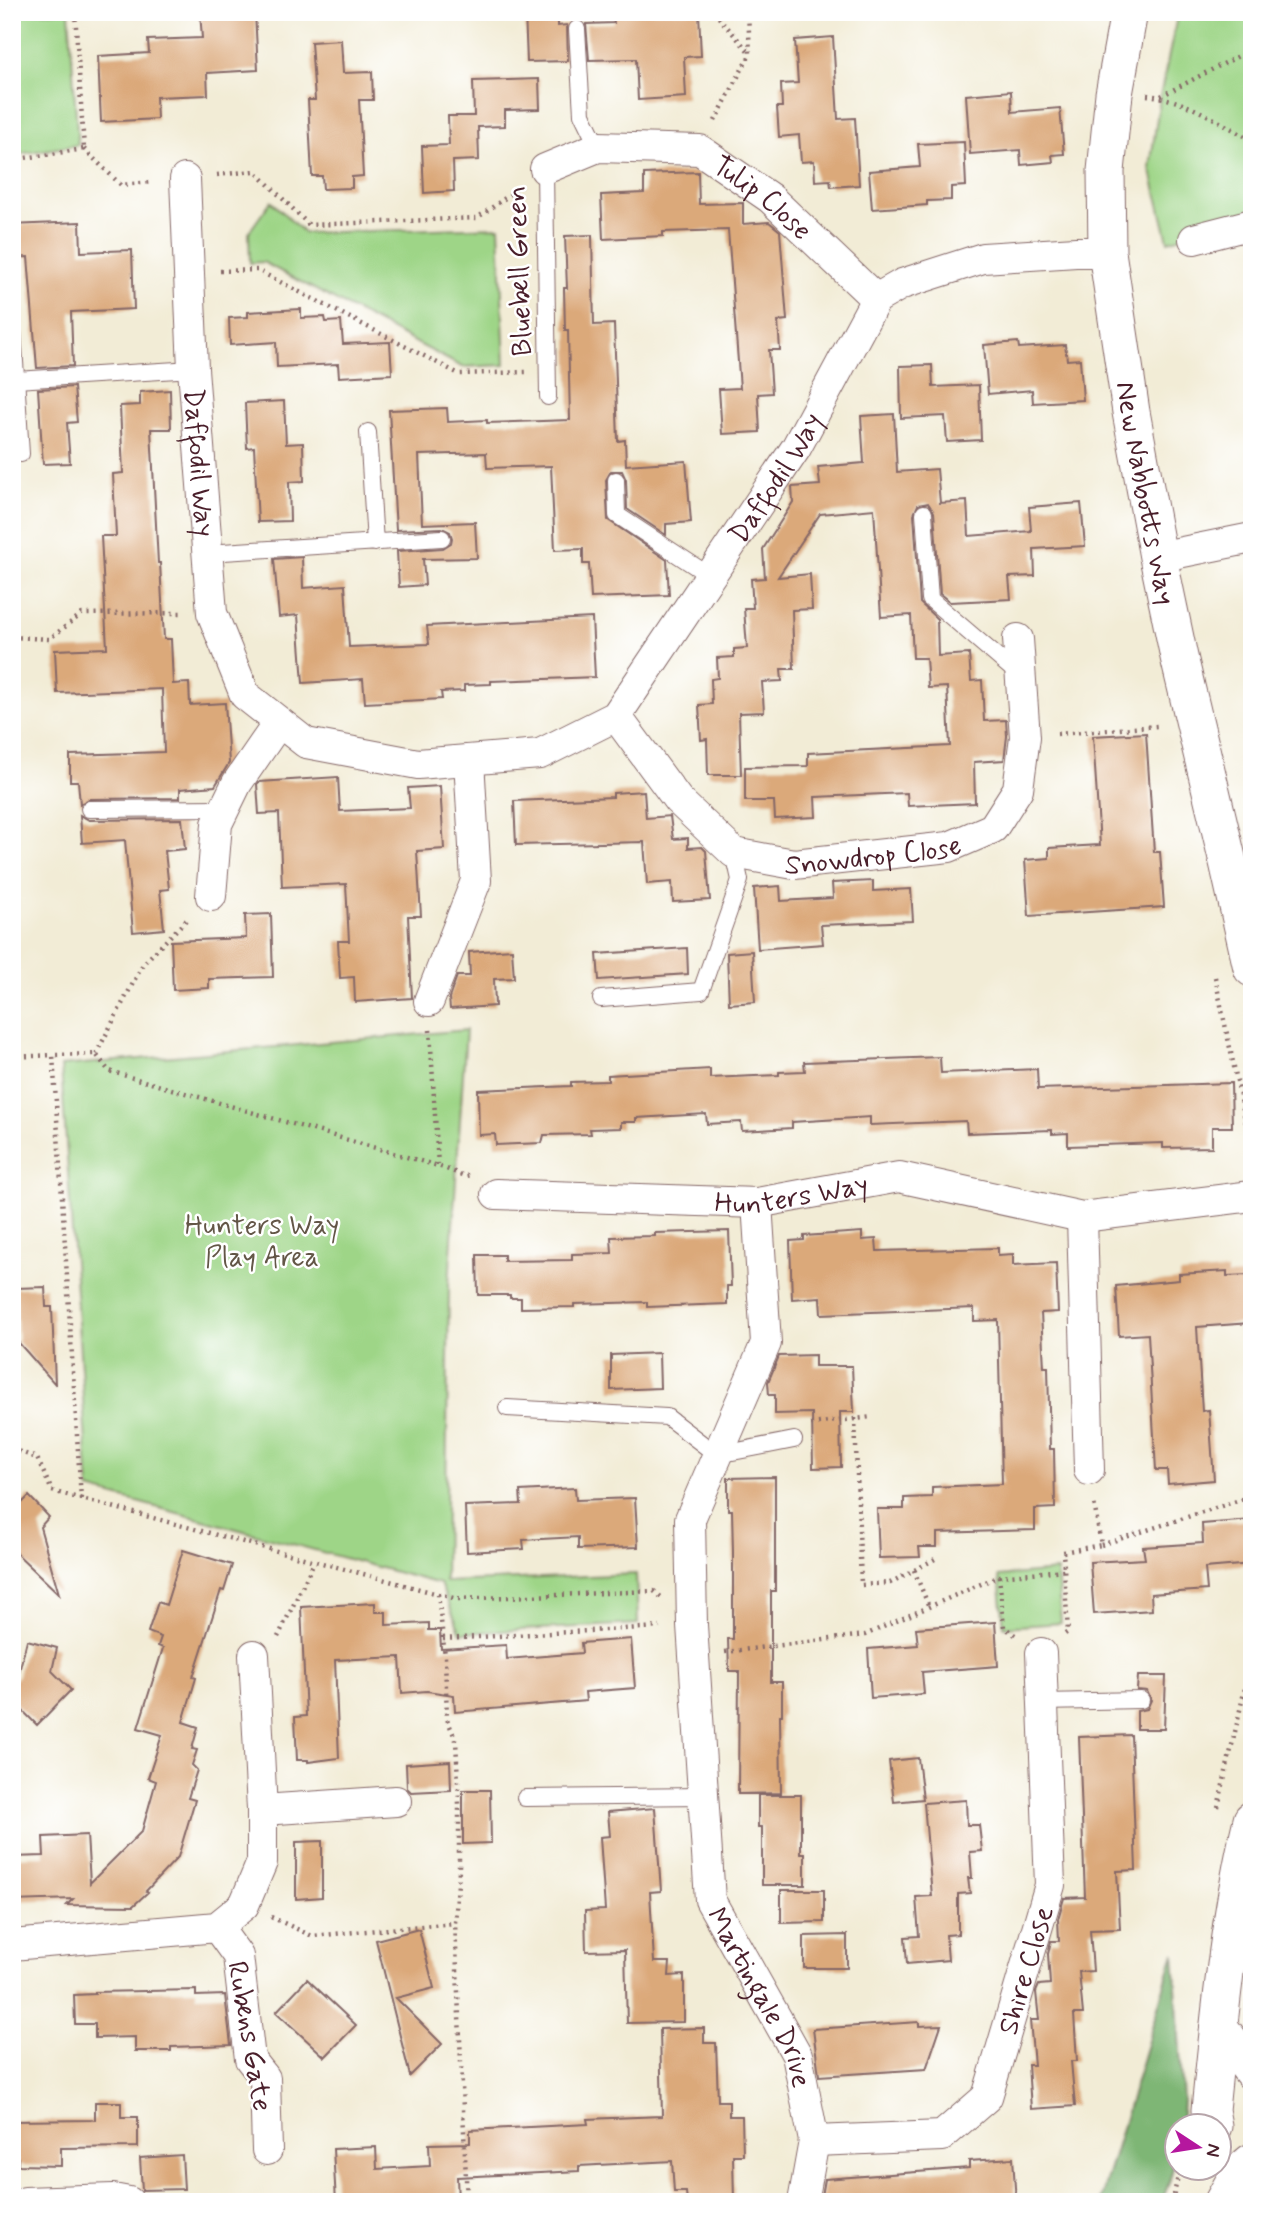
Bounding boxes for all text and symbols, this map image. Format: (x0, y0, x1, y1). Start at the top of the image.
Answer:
street label: Tulip Close (704, 148, 819, 249)
street label: Bluebell Green (499, 185, 542, 357)
street label: New Nabbotts Way (1106, 379, 1184, 608)
street label: Daffodil Way (174, 387, 222, 538)
street label: Daffodil Way (721, 407, 833, 551)
street label: Snowdrop Close (782, 828, 968, 886)
street label: Hunters Way (714, 1167, 871, 1224)
park label: Hunters Way Play Area (185, 1208, 339, 1277)
street label: Martingale Drive (697, 1901, 819, 2091)
street label: Shire Close (991, 1902, 1064, 2039)
street label: Rubens Gate (217, 1958, 280, 2114)
north arrow (1162, 2112, 1232, 2182)
text: N (1200, 2141, 1227, 2159)

